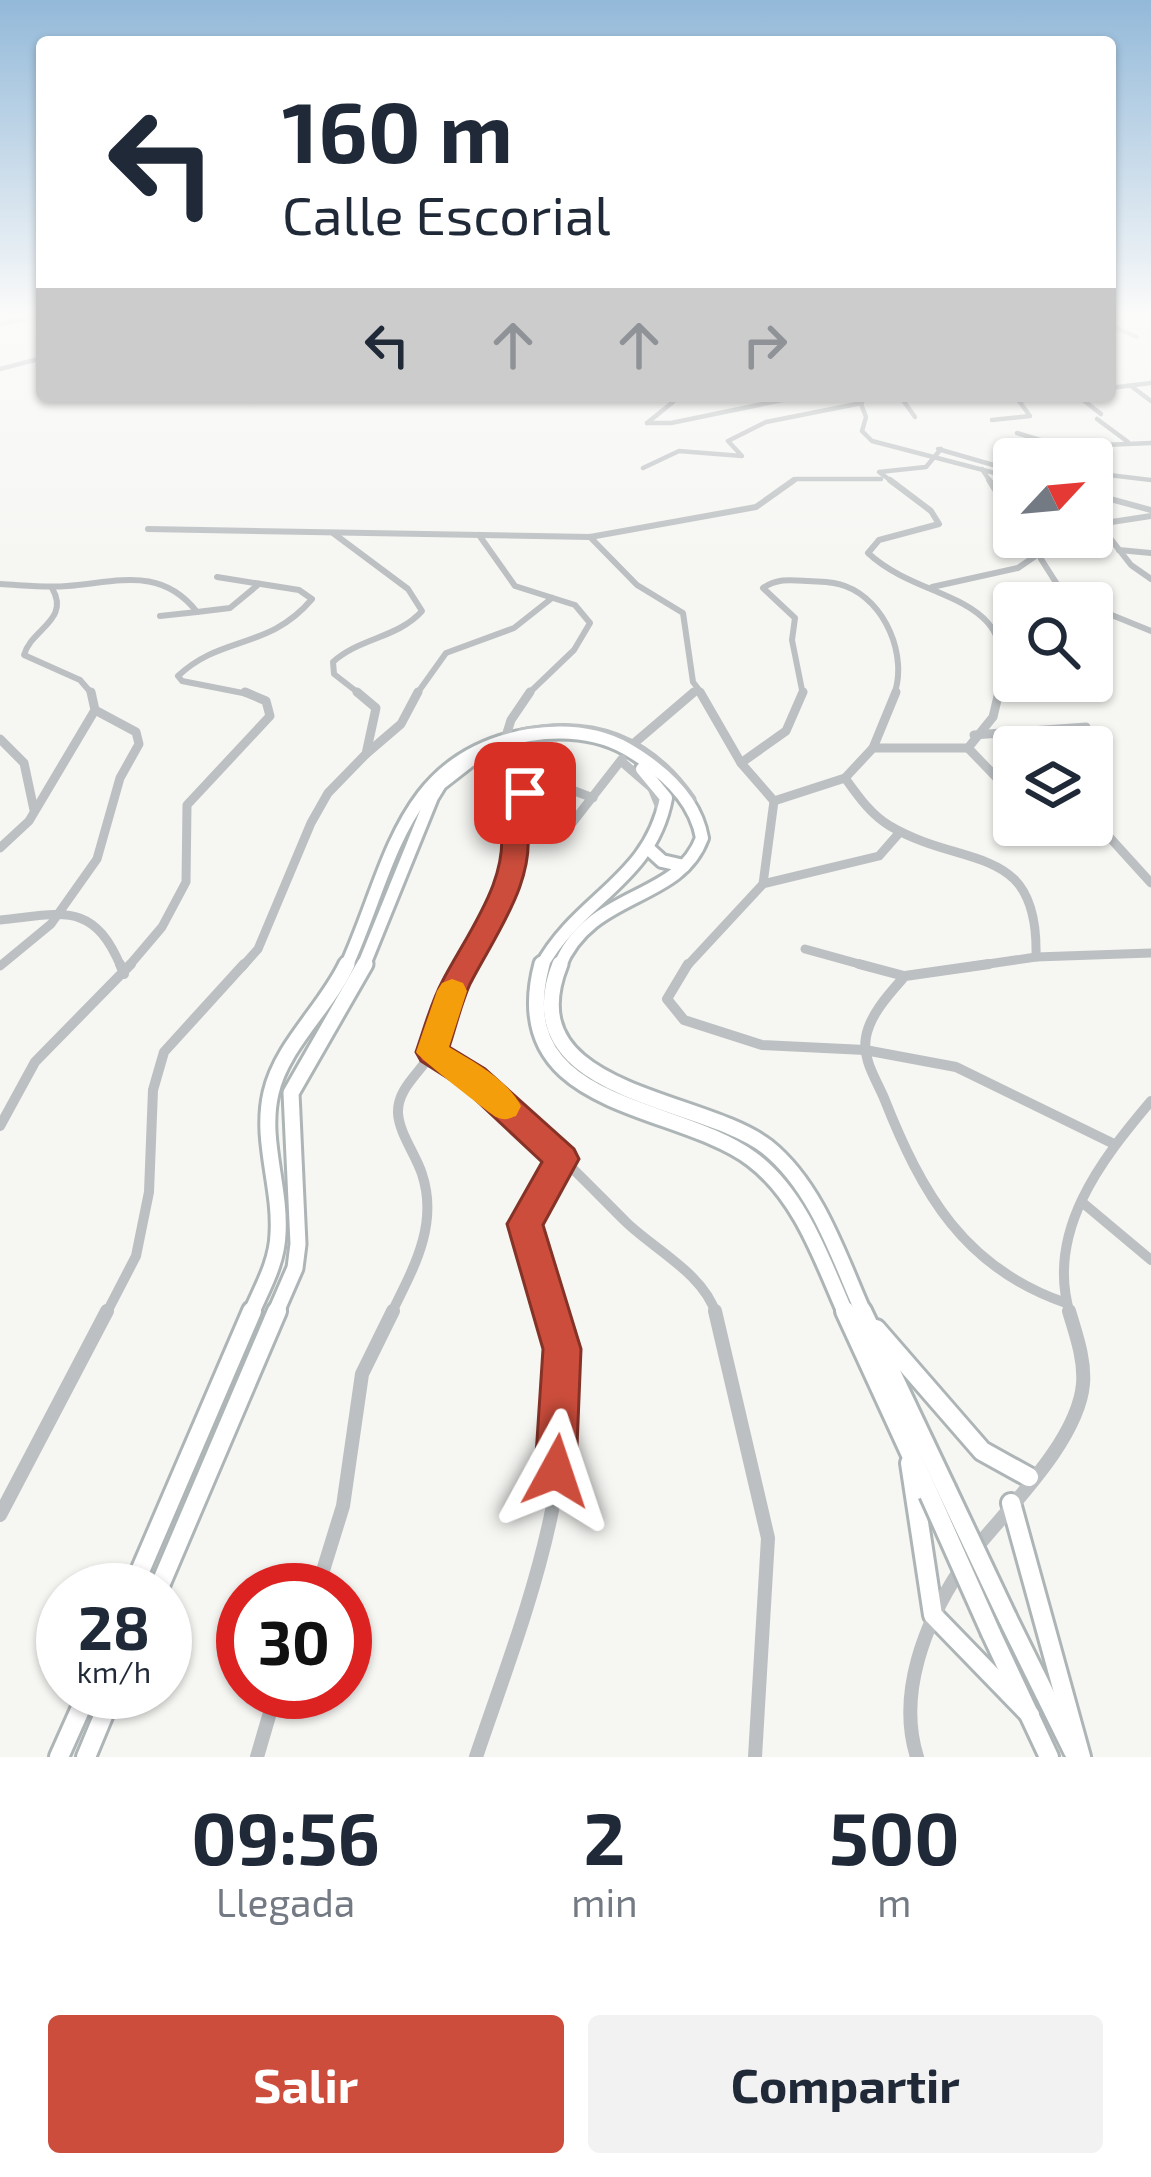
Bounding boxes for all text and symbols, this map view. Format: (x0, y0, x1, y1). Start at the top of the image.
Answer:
text: 160 m (282, 79, 513, 180)
icon: left (84, 84, 240, 240)
text: Calle Escorial (282, 181, 611, 246)
icon: left (354, 312, 420, 378)
icon: ahead (480, 312, 546, 378)
icon: ahead (606, 312, 672, 378)
icon: right (732, 312, 798, 378)
north arrow (993, 438, 1113, 558)
map controls (993, 438, 1113, 846)
button: search (993, 582, 1113, 702)
button: layers (993, 726, 1113, 846)
pin (474, 742, 576, 844)
icon: arrive (492, 760, 558, 826)
position arrow (493, 1408, 619, 1534)
speed limit sign: 30 (216, 1563, 372, 1719)
text: 28 (78, 1590, 150, 1662)
text: km/h (77, 1653, 151, 1689)
text: 09:56 (191, 1793, 380, 1879)
text: 2 (584, 1793, 625, 1879)
text: 500 (829, 1793, 960, 1879)
text: Llegada (216, 1878, 355, 1925)
text: min (571, 1878, 638, 1925)
text: m (877, 1878, 911, 1925)
button: Salir (48, 2015, 564, 2153)
button: Compartir (588, 2015, 1103, 2153)

